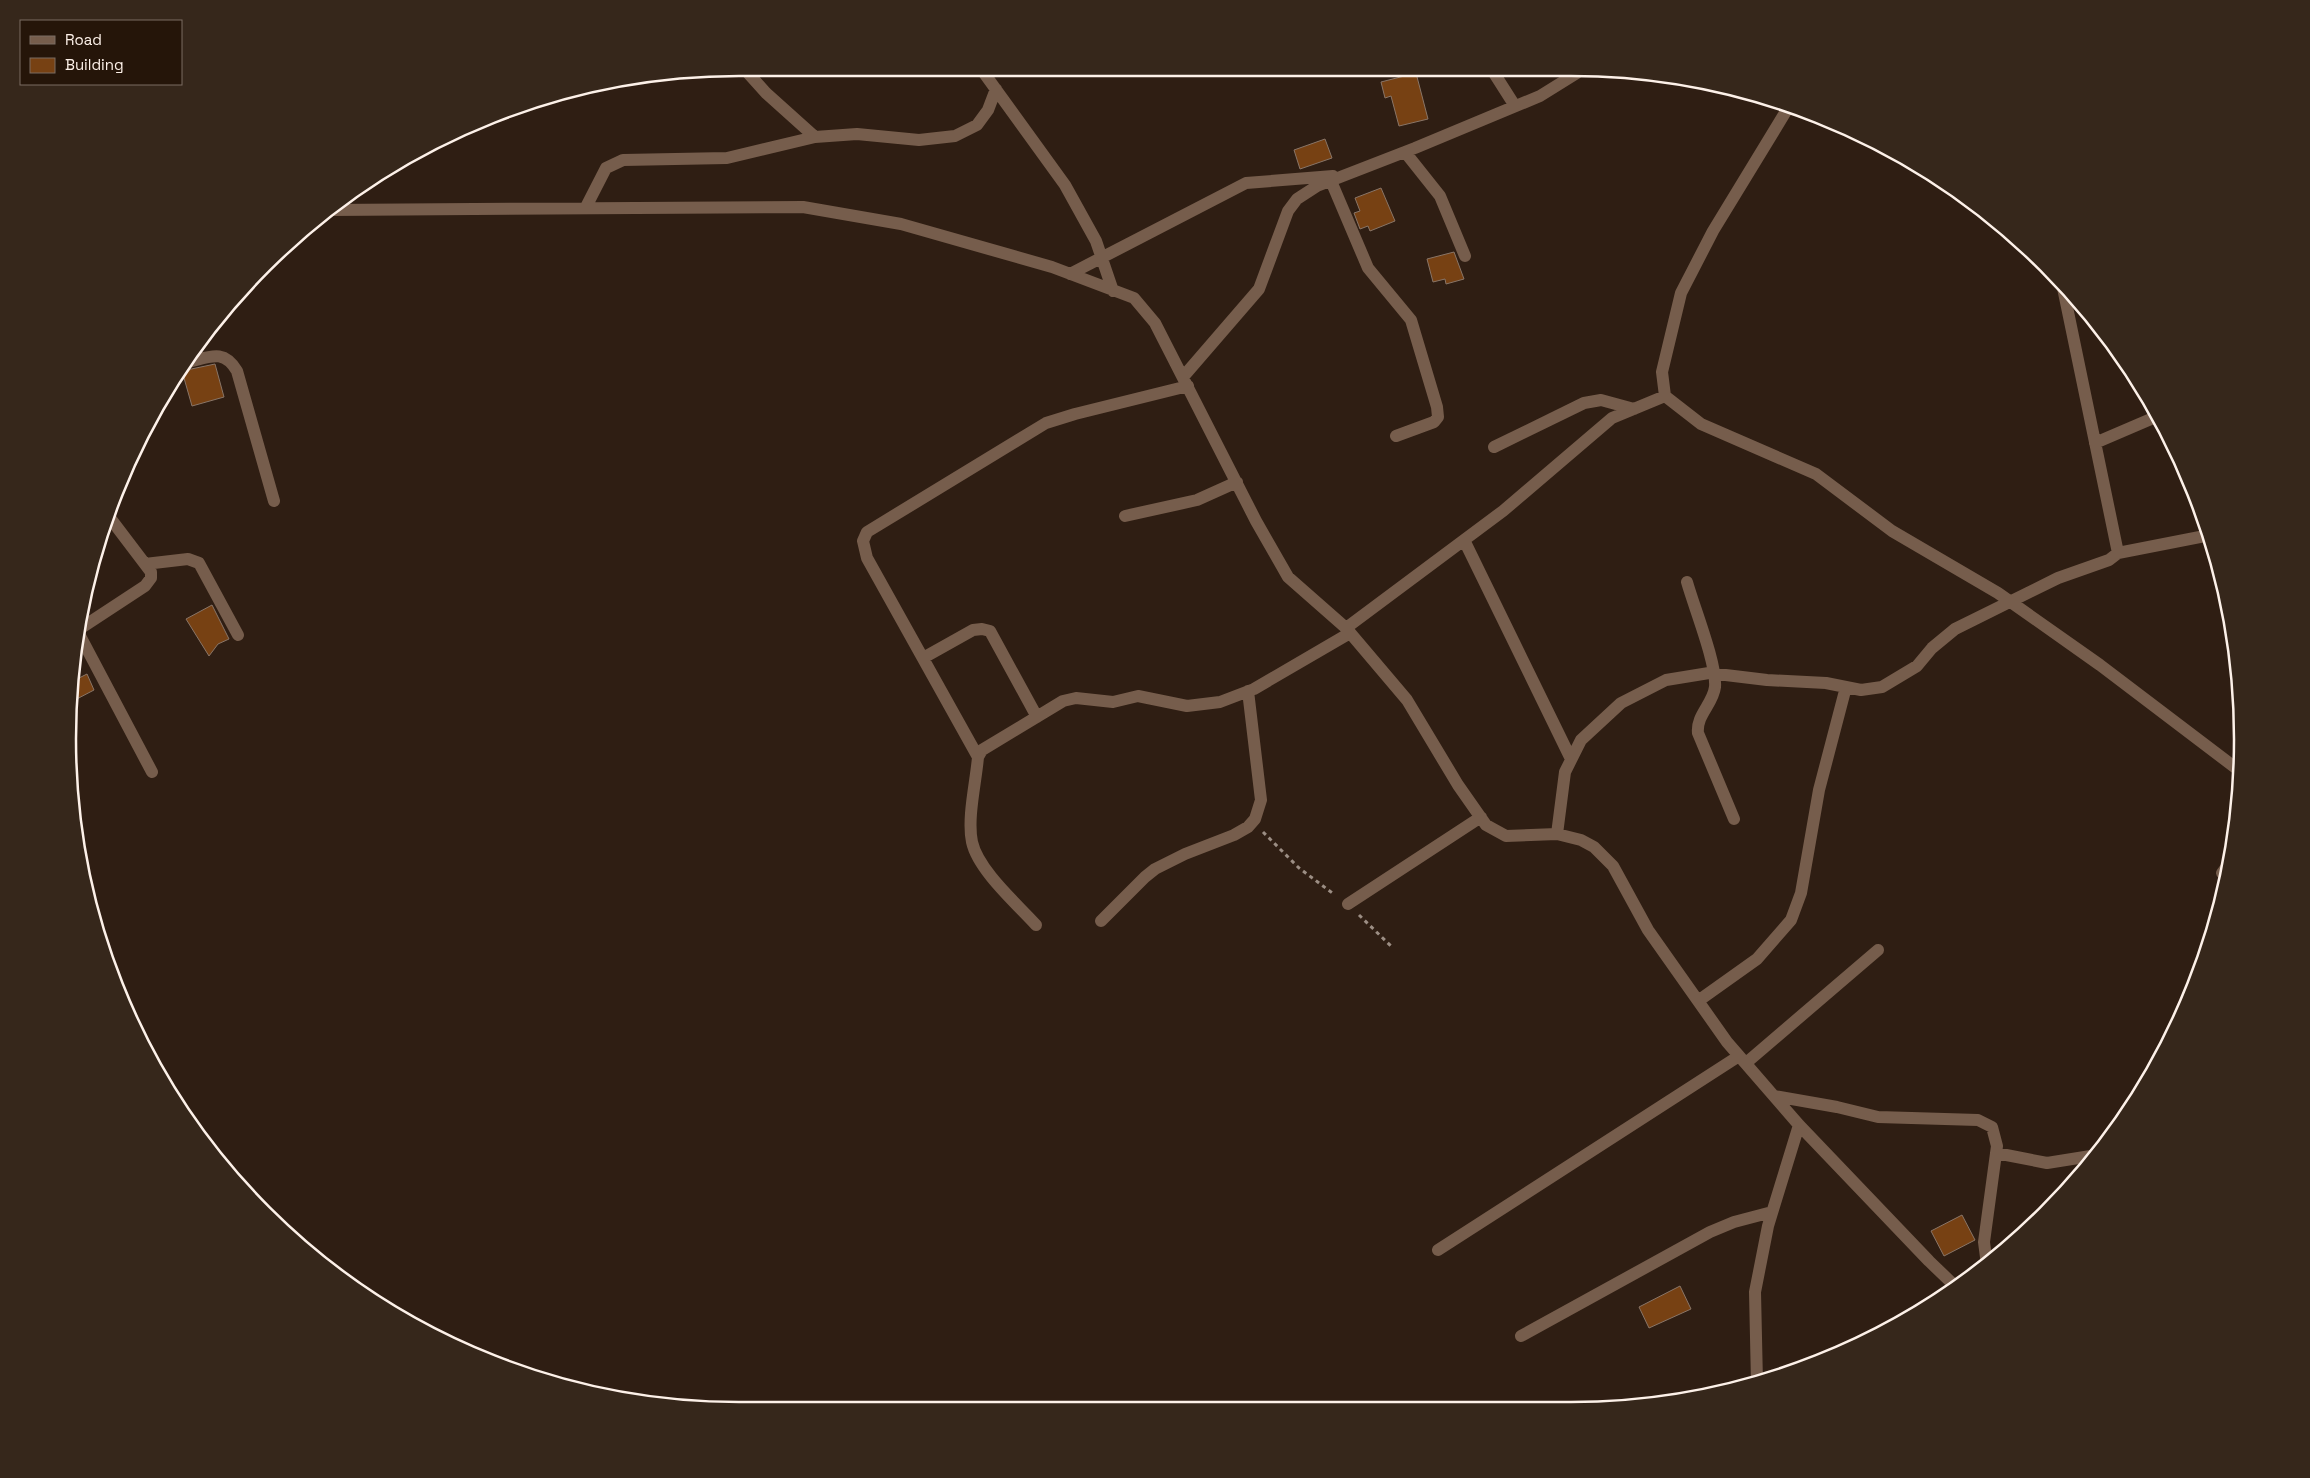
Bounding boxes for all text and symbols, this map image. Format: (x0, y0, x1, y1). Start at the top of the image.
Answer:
legend (20, 20, 182, 85)
text: Road (65, 30, 102, 49)
text: Building (65, 55, 124, 74)

